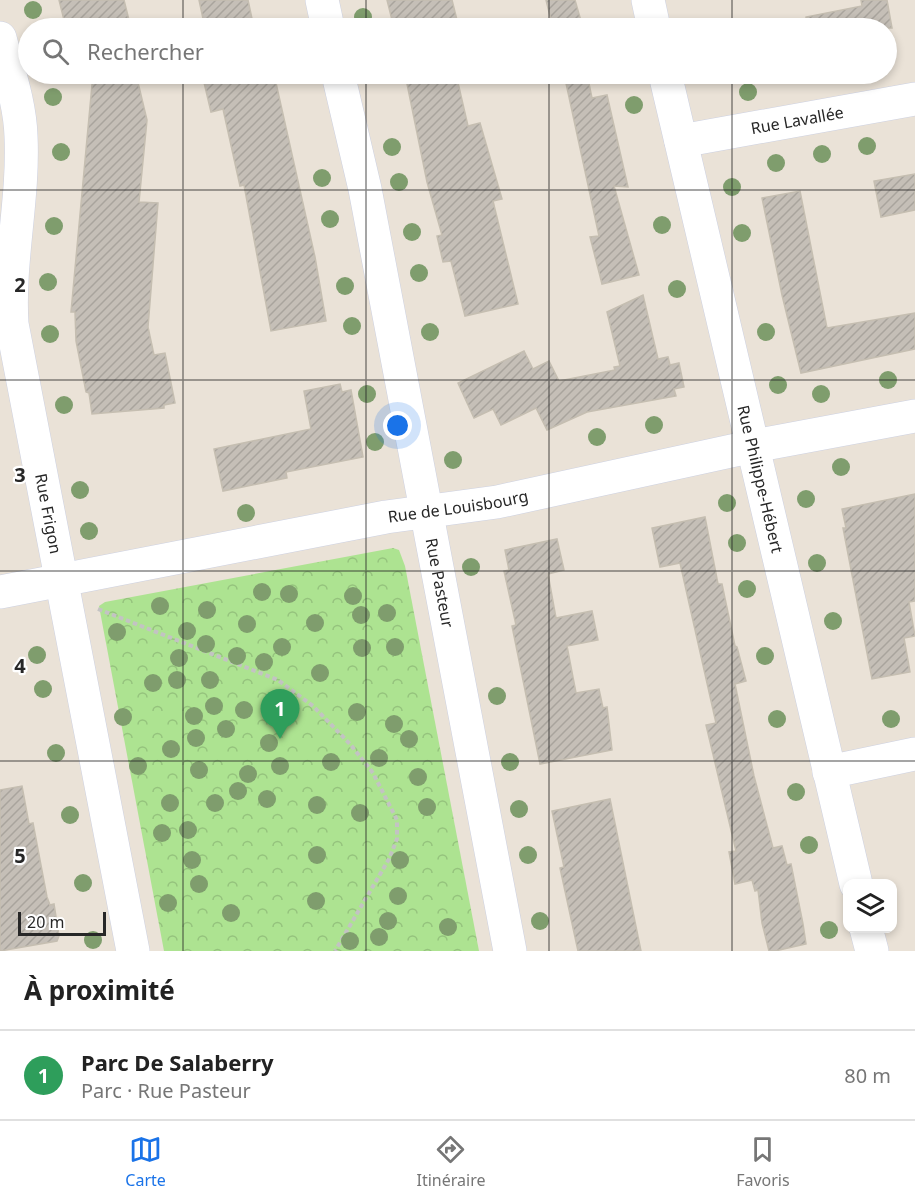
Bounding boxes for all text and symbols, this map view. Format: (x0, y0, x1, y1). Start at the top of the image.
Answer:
search box (18, 18, 897, 84)
icon: search (39, 35, 72, 68)
text: Rechercher (87, 36, 204, 66)
street label: Rue Lavallée (749, 101, 845, 139)
text: 2 (14, 271, 26, 298)
street label: Rue Philippe-Hébert (732, 403, 789, 555)
your location (383, 411, 412, 440)
text: 3 (14, 461, 26, 488)
street label: Rue Frigon (30, 472, 67, 556)
street label: Rue de Louisbourg (386, 485, 530, 528)
street label: Rue Pasteur (421, 536, 459, 630)
text: 4 (14, 652, 26, 679)
pin: 1 (260, 690, 300, 739)
text: 5 (14, 842, 26, 869)
map controls (843, 879, 897, 933)
button: layers (843, 879, 897, 933)
scale bar (18, 909, 106, 936)
text: 20 m (27, 911, 64, 933)
text: À proximité (24, 972, 175, 1008)
text: Parc De Salaberry (81, 1047, 274, 1077)
text: 1 (38, 1062, 49, 1089)
text: 80 m (844, 1062, 891, 1089)
text: Parc · Rue Pasteur (81, 1077, 251, 1104)
tab: Carte (125, 1133, 166, 1191)
tab: Itinéraire (417, 1133, 485, 1191)
tab: Favoris (736, 1133, 790, 1191)

